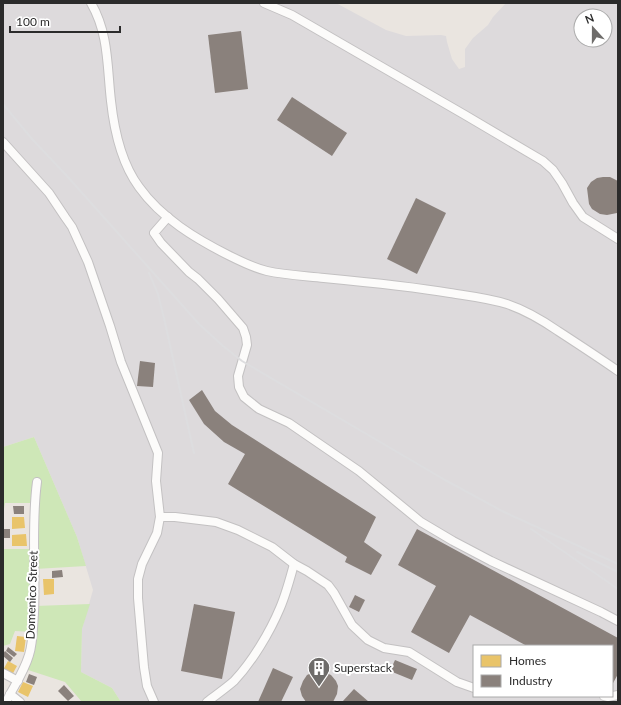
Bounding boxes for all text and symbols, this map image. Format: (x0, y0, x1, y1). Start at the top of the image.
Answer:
scale bar (10, 8, 120, 34)
north arrow (573, 8, 613, 48)
text: N (583, 11, 596, 26)
text: 100 m (16, 14, 50, 29)
street label: Domenico Street (22, 550, 41, 640)
legend (473, 645, 613, 697)
text: Homes (509, 653, 546, 668)
building icon: Superstack (306, 655, 332, 688)
place label: Superstack (334, 660, 393, 675)
text: Industry (509, 673, 553, 688)

